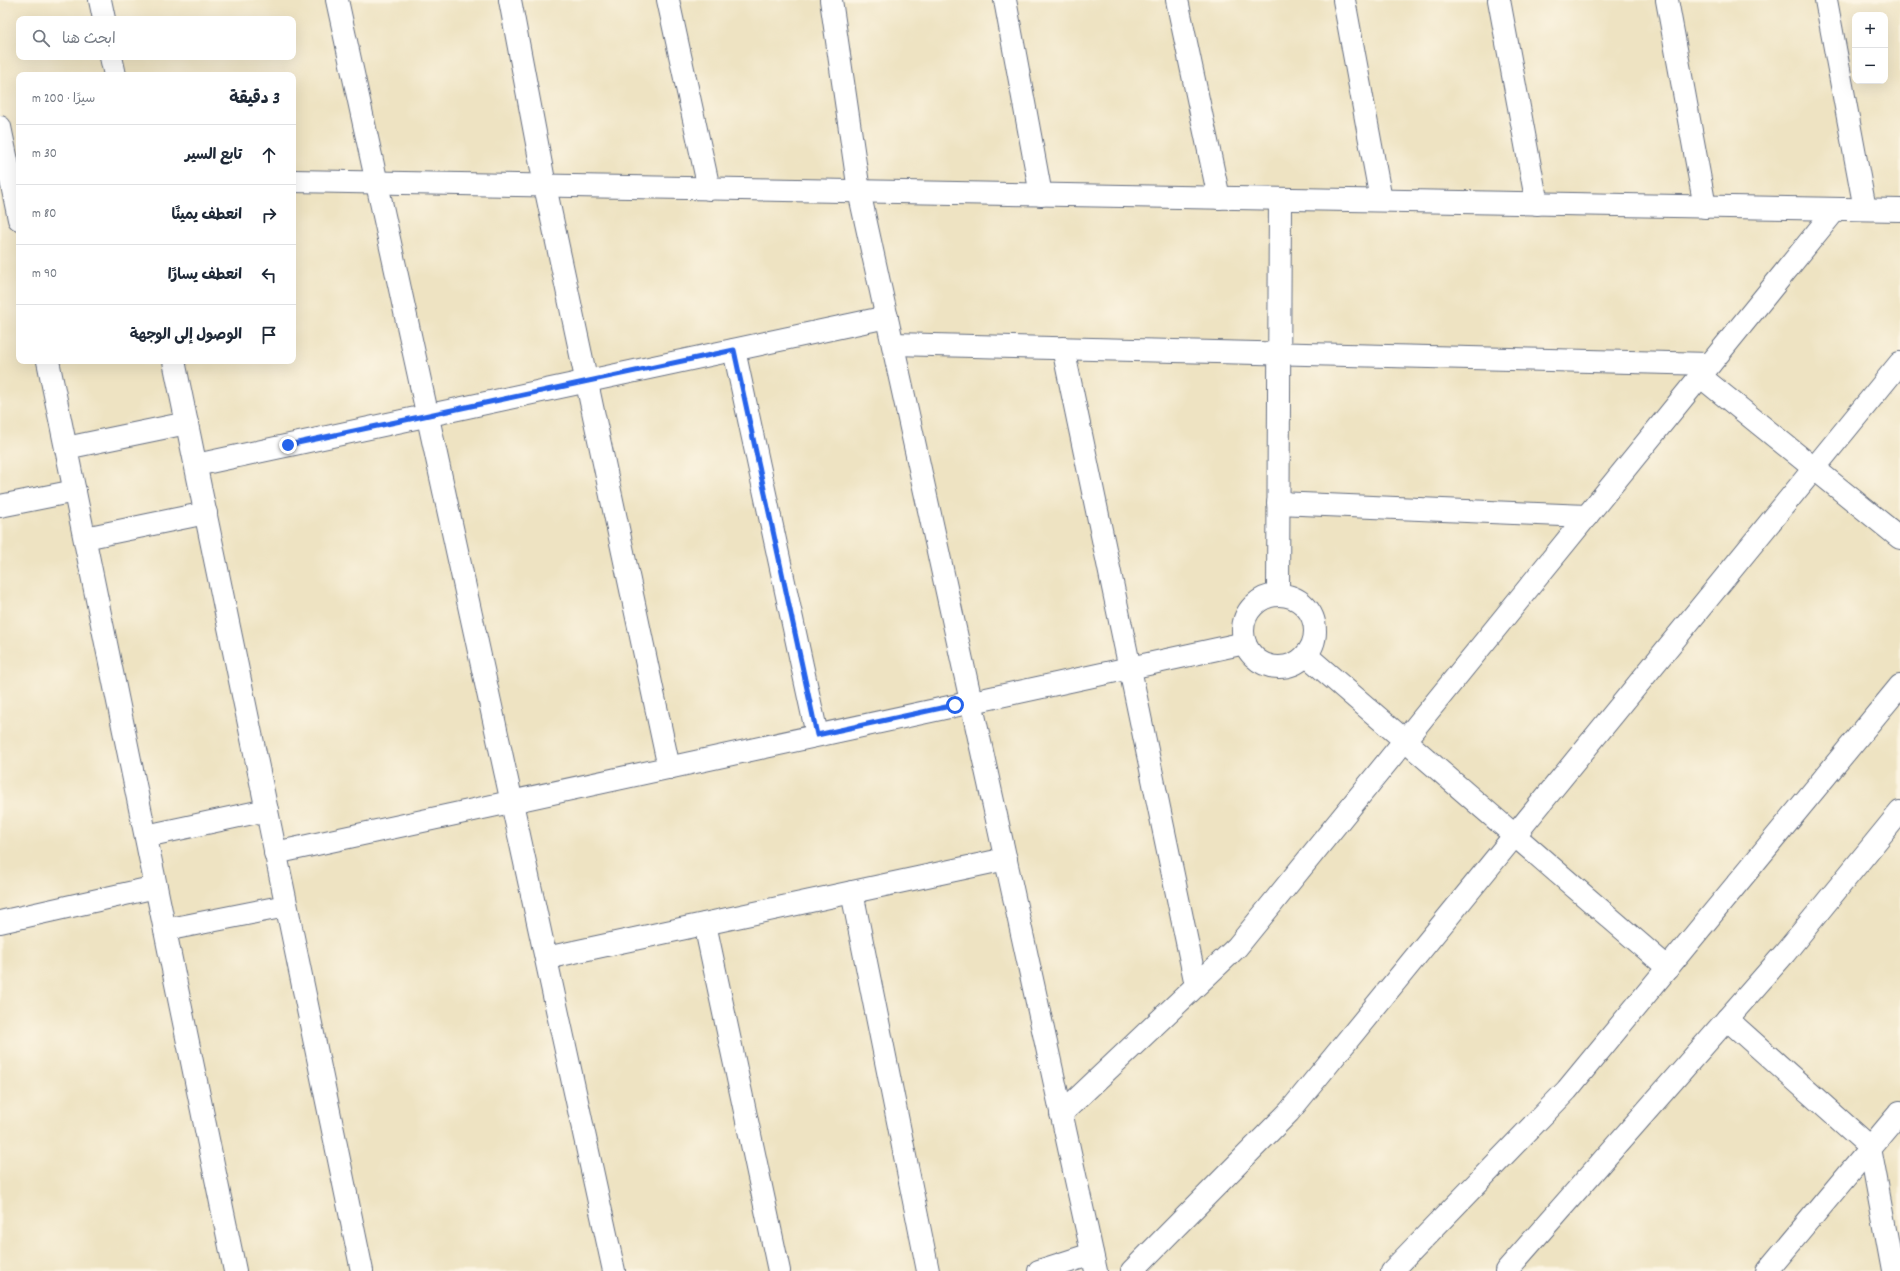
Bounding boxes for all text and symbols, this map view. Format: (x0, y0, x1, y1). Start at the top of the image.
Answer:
map controls (1852, 12, 1888, 84)
button: + (1852, 12, 1888, 48)
search box (16, 16, 296, 60)
icon: search (30, 27, 52, 49)
text: ابحث هنا (62, 29, 116, 51)
button: − (1852, 48, 1888, 84)
text: 3 دقيقة (229, 88, 280, 112)
text: سيرًا · 200 m (32, 90, 95, 109)
icon: ahead (258, 144, 280, 166)
text: 30 m (32, 145, 57, 164)
text: تابع السير (185, 145, 242, 167)
icon: right (258, 204, 280, 226)
text: 80 m (32, 205, 56, 224)
text: انعطف يمينًا (172, 205, 242, 227)
icon: left (258, 264, 280, 286)
text: 90 m (32, 265, 57, 284)
text: انعطف يسارًا (168, 265, 242, 287)
icon: arrive (258, 324, 280, 346)
text: الوصول إلى الوجهة (130, 325, 242, 347)
route end (279, 436, 297, 454)
route start (946, 696, 964, 714)

